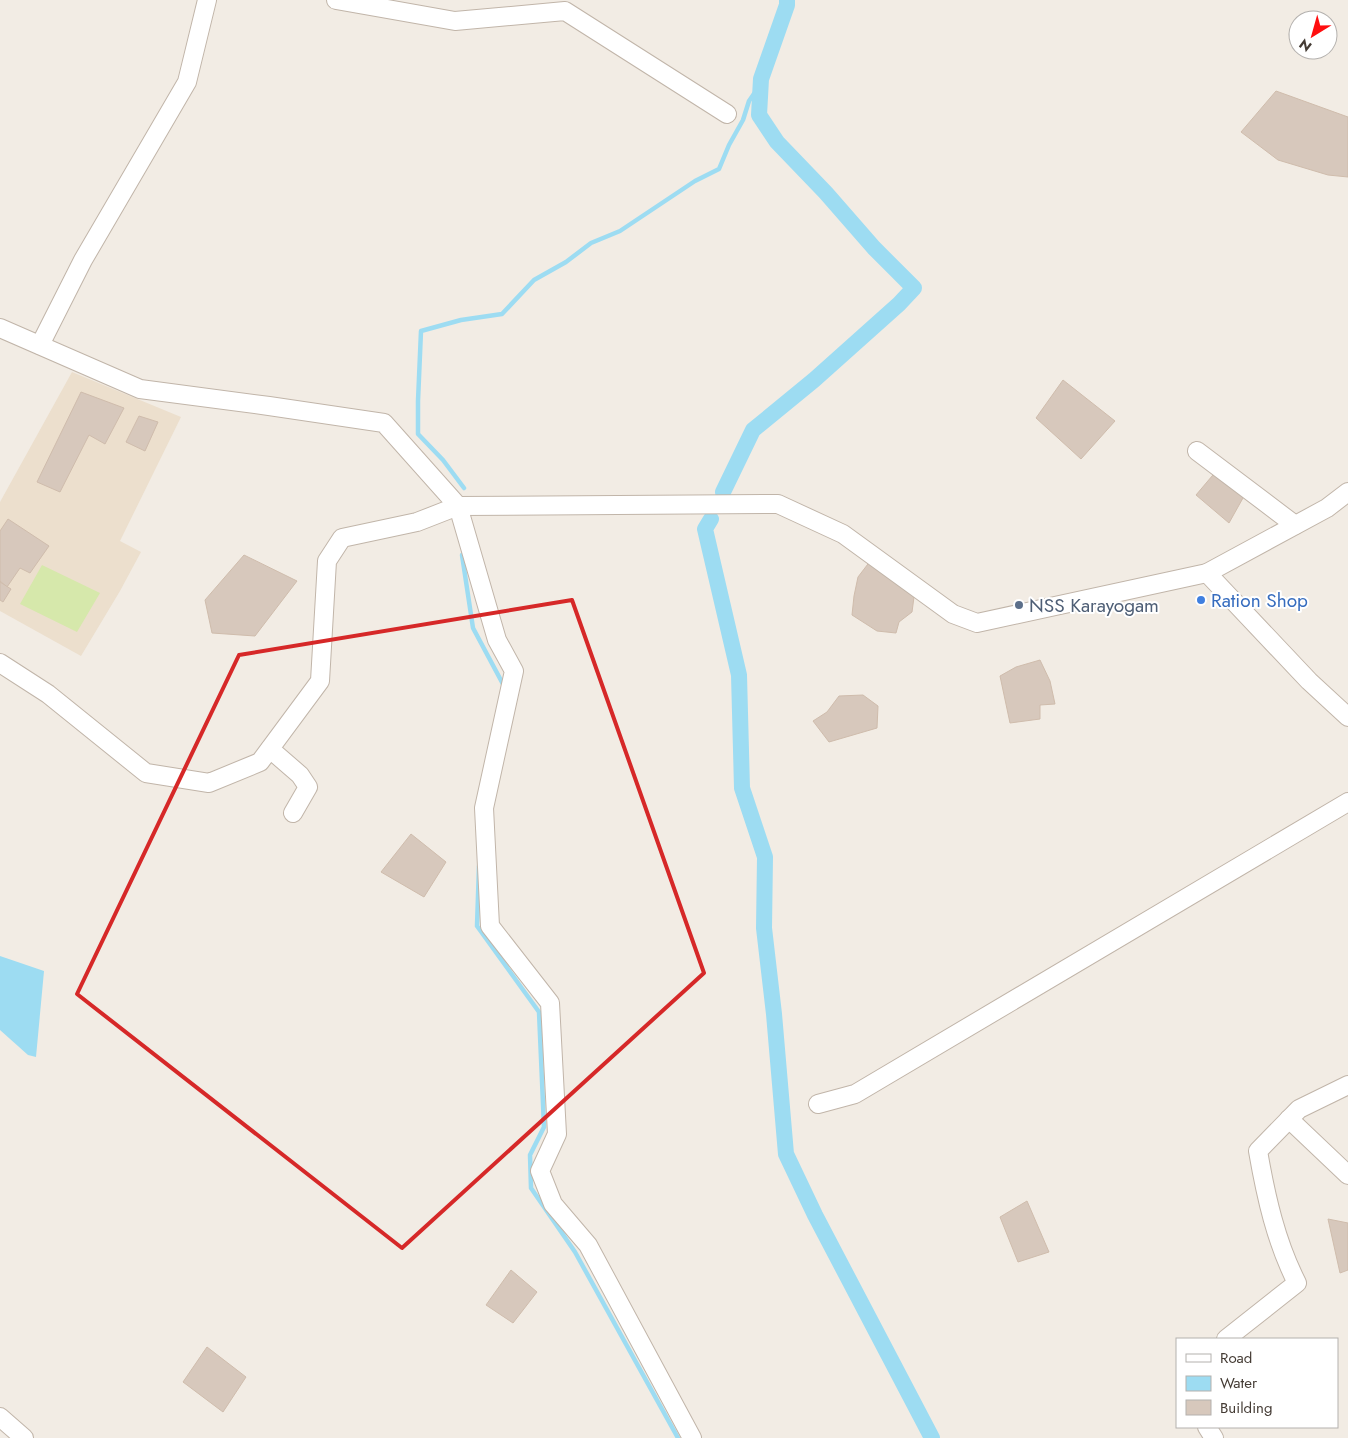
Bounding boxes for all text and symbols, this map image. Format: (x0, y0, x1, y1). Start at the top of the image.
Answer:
north arrow (1288, 10, 1338, 60)
text: N (1295, 34, 1316, 57)
place label: Ration Shop (1211, 587, 1308, 614)
place label: NSS Karayogam (1029, 592, 1159, 619)
marker: Ration Shop (1195, 594, 1207, 606)
marker: NSS Karayogam (1013, 599, 1025, 611)
legend (1176, 1338, 1338, 1428)
text: Road (1220, 1347, 1252, 1369)
text: Water (1220, 1372, 1258, 1394)
text: Building (1220, 1397, 1272, 1419)

